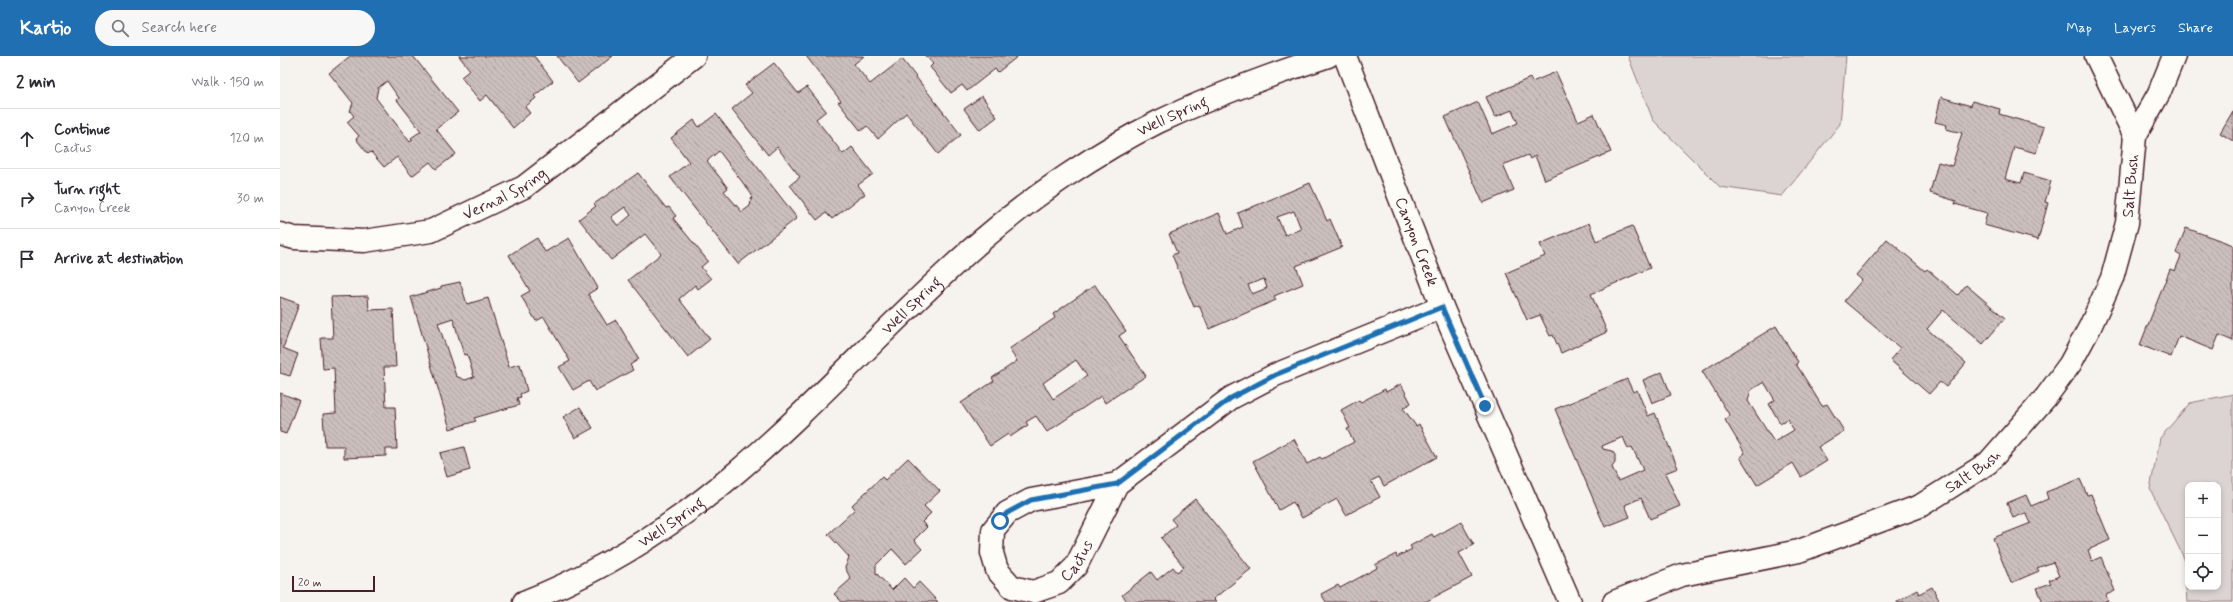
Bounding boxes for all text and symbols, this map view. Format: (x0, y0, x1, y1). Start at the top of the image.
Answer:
search box (95, 10, 375, 46)
text: Kartio (20, 16, 71, 41)
icon: search (109, 17, 131, 39)
text: Search here (141, 18, 217, 38)
text: Map (2066, 19, 2092, 37)
text: Layers (2114, 19, 2156, 37)
text: Share (2178, 19, 2213, 37)
text: 2 min (16, 71, 56, 93)
text: Walk · 150 m (191, 74, 264, 91)
street label: Well Spring (1133, 91, 1211, 142)
text: Continue (54, 120, 110, 140)
icon: ahead (16, 128, 38, 150)
text: 120 m (230, 130, 264, 147)
text: Cactus (54, 140, 91, 157)
street label: Salt Bush (2117, 153, 2144, 218)
street label: Vernal Spring (459, 163, 552, 225)
text: Turn right (54, 180, 121, 200)
icon: right (16, 188, 38, 210)
text: 30 m (237, 190, 264, 207)
street label: Canyon Creek (1390, 194, 1443, 289)
text: Canyon Creek (54, 200, 130, 217)
icon: arrive (16, 248, 38, 270)
text: Arrive at destination (54, 249, 183, 269)
street label: Well Spring (877, 271, 947, 339)
route end (1476, 397, 1494, 415)
street label: Salt Bush (1941, 445, 2006, 498)
map controls (2185, 482, 2221, 590)
button: + (2185, 482, 2221, 518)
street label: Well Spring (634, 492, 709, 552)
route start (991, 512, 1009, 530)
button: − (2185, 518, 2221, 554)
street label: Cactus (1056, 537, 1098, 586)
button: locate (2185, 554, 2221, 590)
scale bar (292, 574, 375, 593)
text: 20 m (298, 576, 321, 590)

